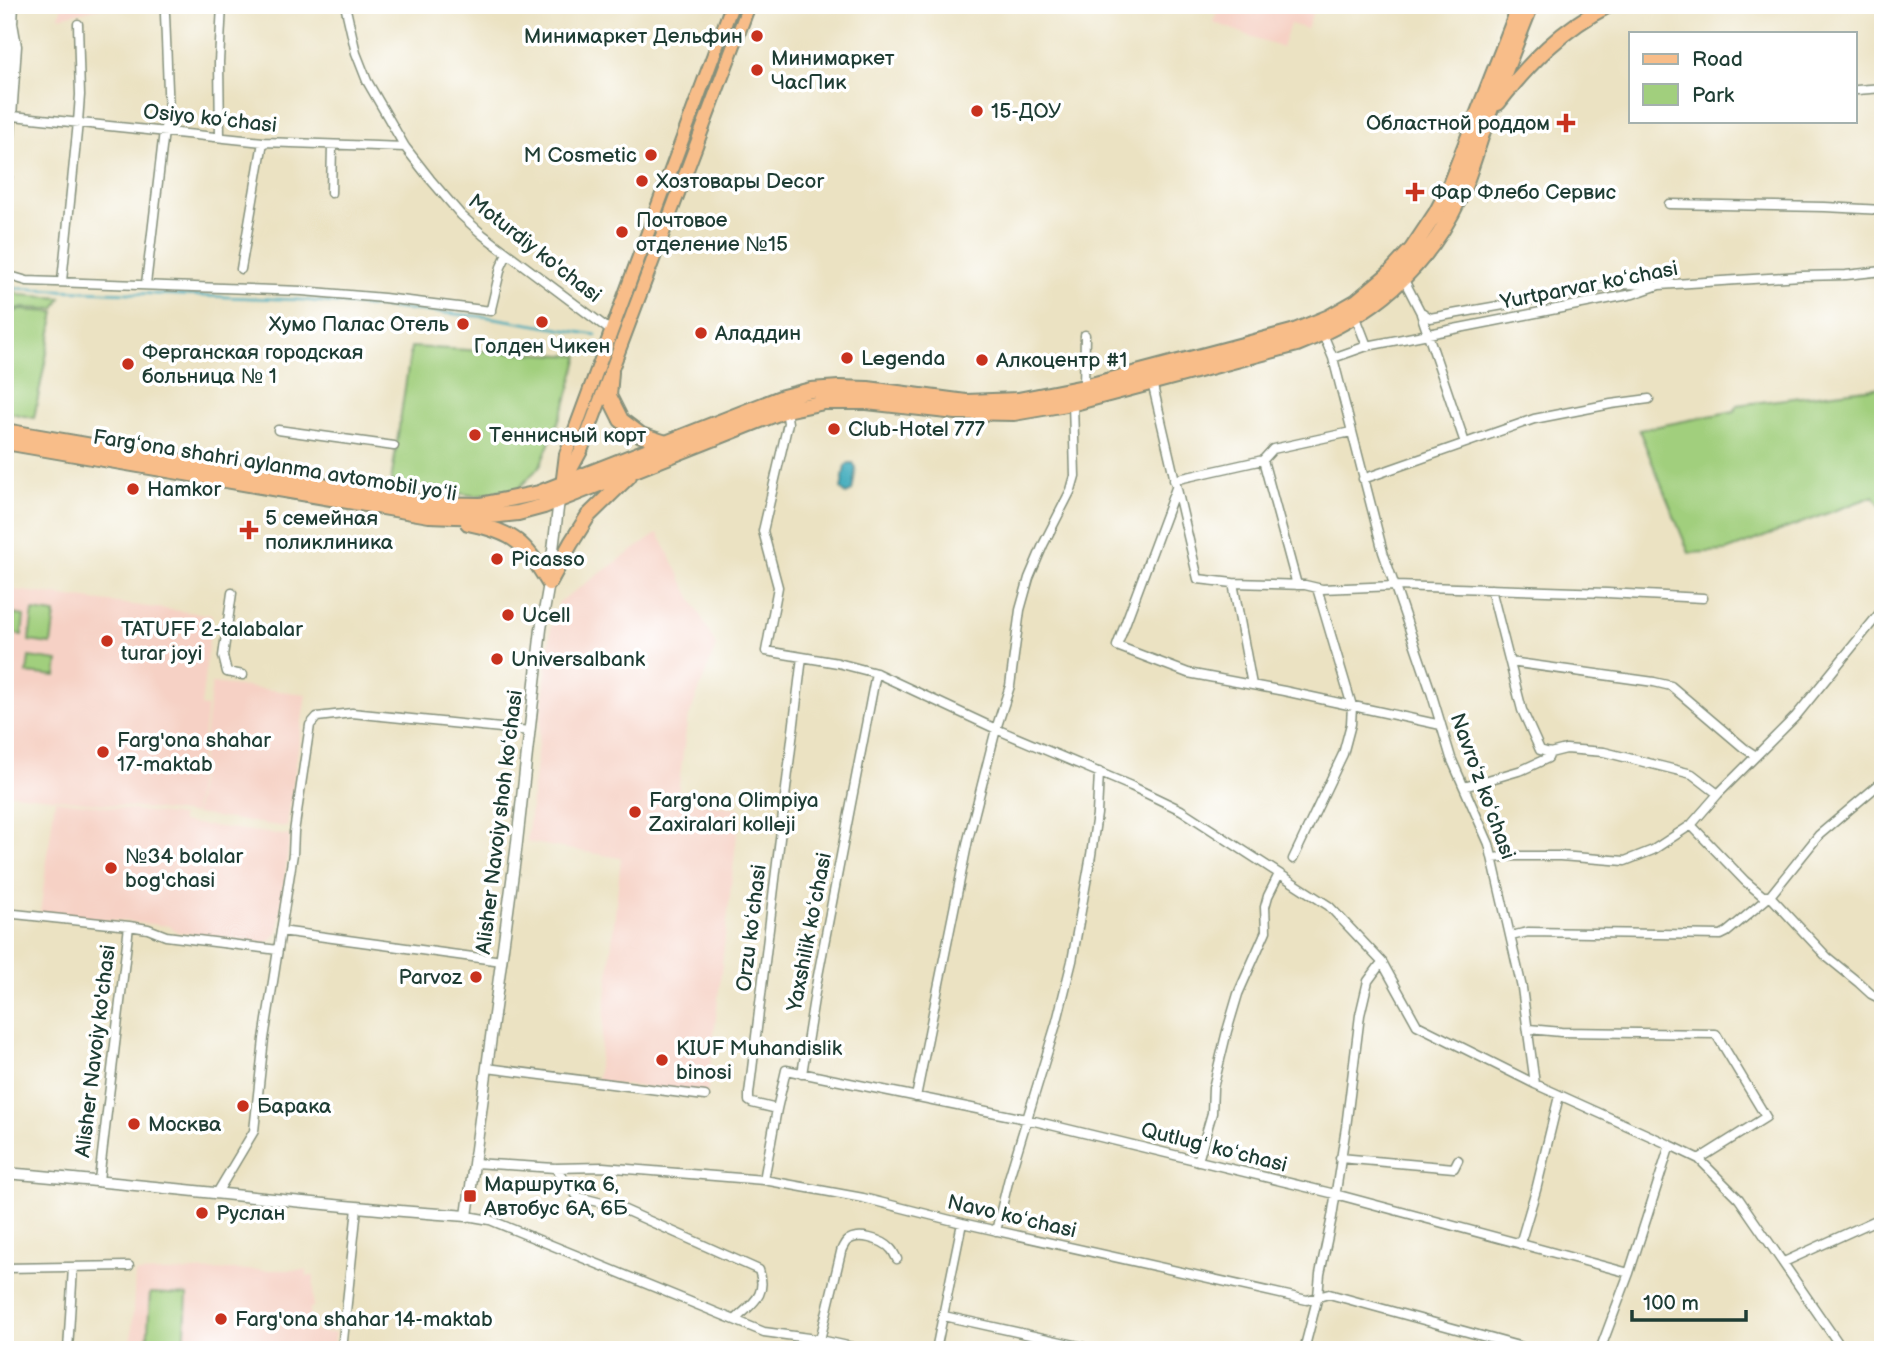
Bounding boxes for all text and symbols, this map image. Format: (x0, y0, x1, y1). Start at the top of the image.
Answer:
place label: Минимаркет Дельфин (524, 24, 743, 49)
marker: Минимаркет Дельфин (749, 28, 765, 44)
legend (1629, 32, 1856, 122)
place label: Минимаркет ЧасПик (771, 46, 895, 95)
text: Road (1692, 47, 1743, 72)
marker: Минимаркет ЧасПик (749, 62, 765, 78)
text: Park (1692, 83, 1735, 108)
street label: Osiyo koʻchasi (142, 99, 278, 138)
place label: 15-ДОУ (991, 99, 1062, 124)
marker: 15-ДОУ (969, 103, 985, 119)
place label: Областной роддом (1366, 111, 1550, 136)
marker: Областной роддом (1556, 113, 1576, 133)
place label: M Cosmetic (524, 143, 637, 168)
marker: M Cosmetic (643, 147, 659, 163)
place label: Хозтовары Decor (656, 169, 824, 194)
marker: Хозтовары Decor (634, 173, 650, 189)
place label: Фар Флебо Сервис (1431, 180, 1616, 205)
marker: Фар Флебо Сервис (1405, 182, 1425, 202)
street label: Moturdiy ko'chasi (463, 189, 606, 308)
place label: Почтовое отделение №15 (636, 208, 788, 257)
marker: Почтовое отделение №15 (614, 224, 630, 240)
street label: Yurtparvar koʻchasi (1497, 256, 1680, 315)
place label: Хумо Палас Отель (269, 312, 450, 337)
marker: Голден Чикен (534, 314, 550, 330)
marker: Хумо Палас Отель (455, 316, 471, 332)
place label: Аладдин (714, 321, 801, 346)
marker: Аладдин (693, 325, 709, 341)
place label: Голден Чикен (474, 334, 610, 359)
place label: Ферганская городская больница № 1 (142, 340, 363, 389)
place label: Legenda (861, 346, 945, 371)
place label: Алкоцентр #1 (995, 348, 1127, 373)
marker: Legenda (839, 350, 855, 366)
marker: Алкоцентр #1 (974, 352, 990, 368)
marker: Ферганская городская больница № 1 (120, 356, 136, 372)
place label: Club-Hotel 777 (848, 417, 986, 442)
marker: Club-Hotel 777 (826, 421, 842, 437)
place label: Теннисный корт (489, 423, 647, 448)
street label: Fargʻona shahri aylanma avtomobil yoʻli (91, 424, 458, 507)
marker: Теннисный корт (467, 427, 483, 443)
place label: Hamkor (147, 477, 221, 502)
marker: Hamkor (125, 481, 141, 497)
place label: 5 семейная поликлиника (265, 506, 394, 555)
marker: 5 семейная поликлиника (239, 520, 259, 540)
place label: Picasso (511, 547, 585, 572)
marker: Picasso (489, 551, 505, 567)
place label: Ucell (522, 603, 570, 628)
marker: Ucell (500, 607, 516, 623)
place label: TATUFF 2-talabalar turar joyi (121, 617, 303, 666)
marker: TATUFF 2-talabalar turar joyi (99, 633, 115, 649)
place label: Universalbank (511, 647, 646, 672)
marker: Universalbank (489, 651, 505, 667)
street label: Alisher Navoiy shoh koʻchasi (471, 689, 528, 956)
street label: Navroʻz koʻchasi (1444, 710, 1521, 863)
place label: Farg'ona shahar 17-maktab (117, 728, 271, 777)
marker: Farg'ona shahar 17-maktab (95, 744, 111, 760)
place label: Farg'ona Olimpiya Zaxiralari kolleji (648, 788, 819, 837)
marker: Farg'ona Olimpiya Zaxiralari kolleji (627, 804, 643, 820)
place label: №34 bolalar bog'chasi (125, 844, 244, 893)
street label: Yaxshilik koʻchasi (782, 851, 837, 1015)
marker: №34 bolalar bog'chasi (103, 860, 119, 876)
street label: Orzu koʻchasi (731, 863, 772, 993)
street label: Alisher Navoiy ko'chasi (70, 943, 121, 1159)
place label: Parvoz (399, 965, 463, 990)
marker: Parvoz (468, 969, 484, 985)
place label: KIUF Muhandislik binosi (676, 1036, 843, 1085)
marker: KIUF Muhandislik binosi (654, 1052, 670, 1068)
place label: Барака (257, 1094, 332, 1119)
marker: Барака (235, 1098, 251, 1114)
place label: Москва (148, 1112, 222, 1137)
marker: Москва (126, 1116, 142, 1132)
street label: Qutlugʻ koʻchasi (1138, 1117, 1290, 1178)
place label: Маршрутка 6, Автобус 6А, 6Б (483, 1172, 628, 1221)
marker: Маршрутка 6, Автобус 6А, 6Б (462, 1188, 478, 1204)
street label: Navo koʻchasi (945, 1190, 1079, 1243)
place label: Руслан (216, 1201, 286, 1226)
marker: Руслан (194, 1205, 210, 1221)
scale bar (1632, 1278, 1746, 1322)
text: 100 m (1643, 1291, 1699, 1316)
place label: Farg'ona shahar 14-maktab (235, 1307, 493, 1332)
marker: Farg'ona shahar 14-maktab (213, 1311, 229, 1327)

